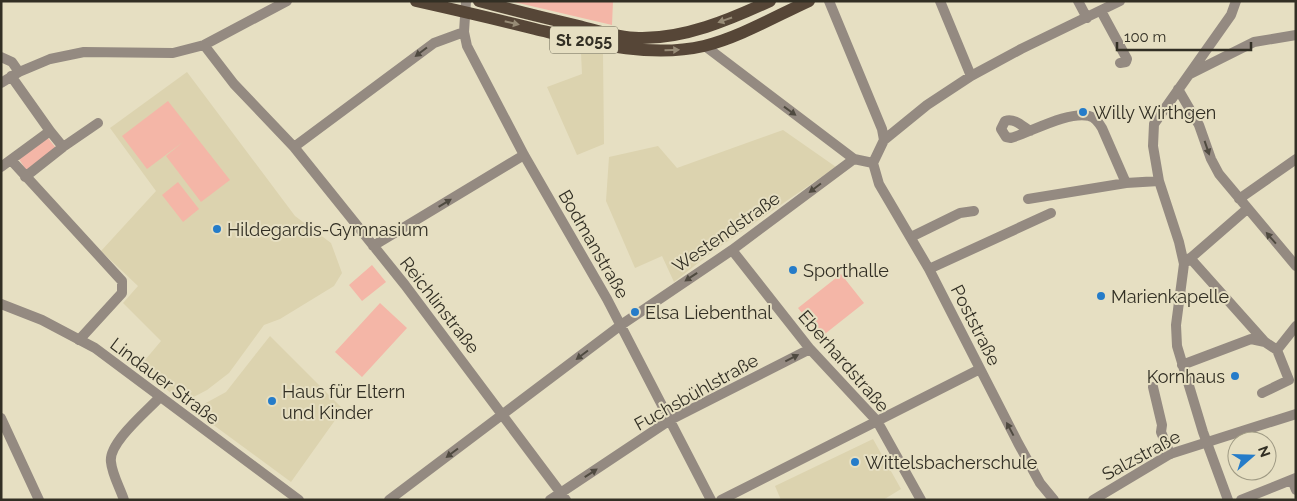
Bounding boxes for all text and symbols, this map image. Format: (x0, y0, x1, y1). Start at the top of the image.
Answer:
one-way arrow (717, 16, 732, 24)
one-way arrow (504, 19, 520, 27)
scale bar (1117, 20, 1251, 52)
road number: St 2055 (550, 26, 618, 54)
text: 100 m (1124, 28, 1166, 46)
one-way arrow (664, 46, 680, 54)
one-way arrow (415, 47, 428, 58)
place label: Willy Wirthgen (1093, 102, 1216, 123)
one-way arrow (783, 105, 796, 116)
marker: Willy Wirthgen (1077, 106, 1089, 118)
one-way arrow (1204, 141, 1211, 156)
one-way arrow (809, 183, 822, 194)
street label: Bodmanstraße (554, 186, 634, 302)
street label: Westendstraße (668, 187, 784, 277)
one-way arrow (438, 198, 451, 207)
place label: Hildegardis-Gymnasium (227, 219, 428, 240)
marker: Hildegardis-Gymnasium (211, 223, 223, 235)
one-way arrow (1266, 231, 1277, 244)
street label: Reichlinstraße (396, 252, 485, 358)
place label: Sporthalle (803, 260, 889, 281)
marker: Sporthalle (787, 264, 799, 276)
one-way arrow (684, 272, 698, 282)
street label: Poststraße (947, 281, 1005, 369)
place label: Marienkapelle (1111, 286, 1230, 307)
marker: Marienkapelle (1095, 290, 1107, 302)
place label: Elsa Liebenthal (645, 302, 772, 323)
marker: Elsa Liebenthal (629, 306, 641, 318)
street label: Eberhardstraße (794, 306, 894, 416)
street label: Lindauer Straße (106, 333, 224, 429)
street label: Fuchsbühlstraße (630, 349, 762, 435)
one-way arrow (575, 350, 589, 360)
one-way arrow (785, 354, 800, 362)
place label: Kornhaus (1147, 366, 1225, 387)
marker: Kornhaus (1229, 370, 1241, 382)
place label: Haus für Eltern und Kinder (282, 381, 405, 423)
marker: Haus für Eltern und Kinder (266, 395, 278, 407)
one-way arrow (1006, 421, 1014, 436)
street label: Salzstraße (1098, 425, 1184, 484)
north arrow (1227, 431, 1277, 481)
text: N (1255, 444, 1274, 459)
one-way arrow (446, 447, 459, 458)
place label: Wittelsbacherschule (865, 452, 1038, 473)
marker: Wittelsbacherschule (849, 456, 861, 468)
one-way arrow (584, 468, 597, 478)

